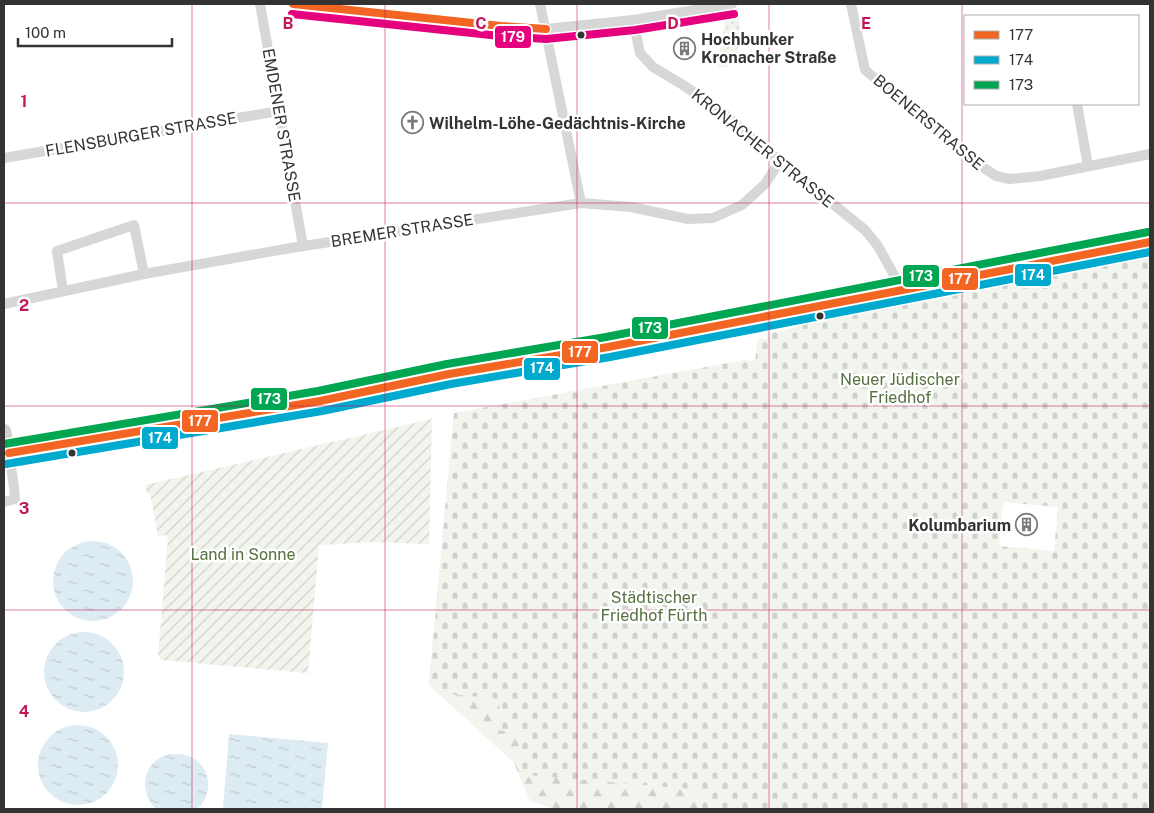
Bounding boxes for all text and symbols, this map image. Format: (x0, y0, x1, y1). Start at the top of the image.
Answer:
text: B (283, 14, 294, 33)
text: C (475, 14, 487, 33)
text: D (667, 14, 679, 33)
text: E (861, 14, 871, 33)
scale bar (18, 15, 171, 47)
legend (964, 15, 1139, 105)
text: 100 m (25, 24, 66, 41)
line badge: 179 (494, 25, 532, 49)
text: 177 (1009, 26, 1033, 43)
text: 179 (501, 29, 525, 45)
unlabelled marker (576, 30, 586, 40)
place label: Hochbunker Kronacher Straße (701, 30, 837, 67)
building icon: Hochbunker Kronacher Straße (673, 36, 697, 60)
street label: EMDENER STRASSE (259, 47, 304, 203)
text: 174 (1009, 51, 1033, 68)
street label: BOENERSTRASSE (870, 71, 988, 174)
text: 173 (1009, 76, 1033, 93)
street label: KRONACHER STRASSE (688, 85, 838, 212)
text: 1 (21, 92, 27, 111)
street label: FLENSBURGER STRASSE (44, 108, 238, 161)
church icon: Wilhelm-Löhe-Gedächtnis-Kirche (401, 111, 425, 135)
place label: Wilhelm-Löhe-Gedächtnis-Kirche (429, 114, 686, 133)
street label: BREMER STRASSE (329, 210, 475, 251)
line badge: 174 (1014, 263, 1052, 287)
line badge: 173 (902, 264, 940, 288)
line badge: 177 (941, 267, 979, 291)
text: 174 (1021, 267, 1045, 283)
text: 173 (909, 268, 933, 284)
text: 177 (948, 271, 972, 287)
text: 2 (19, 296, 29, 315)
unlabelled marker (815, 311, 825, 321)
line badge: 173 (631, 316, 669, 340)
text: 173 (638, 320, 662, 336)
line badge: 177 (561, 340, 599, 364)
text: 177 (568, 344, 592, 360)
line badge: 174 (523, 357, 561, 381)
text: 174 (530, 360, 554, 376)
park label: Neuer Jüdischer Friedhof (840, 370, 960, 407)
line badge: 173 (250, 387, 288, 411)
text: 173 (257, 391, 281, 407)
line badge: 177 (181, 409, 219, 433)
text: 177 (188, 413, 212, 429)
line badge: 174 (141, 426, 179, 450)
text: 174 (148, 430, 172, 446)
unlabelled marker (67, 448, 77, 458)
text: 3 (19, 499, 29, 518)
building icon: Kolumbarium (1015, 513, 1039, 537)
place label: Kolumbarium (908, 516, 1011, 535)
park label: Land in Sonne (191, 545, 295, 564)
park label: Städtischer Friedhof Fürth (601, 588, 707, 625)
text: 4 (19, 702, 30, 721)

